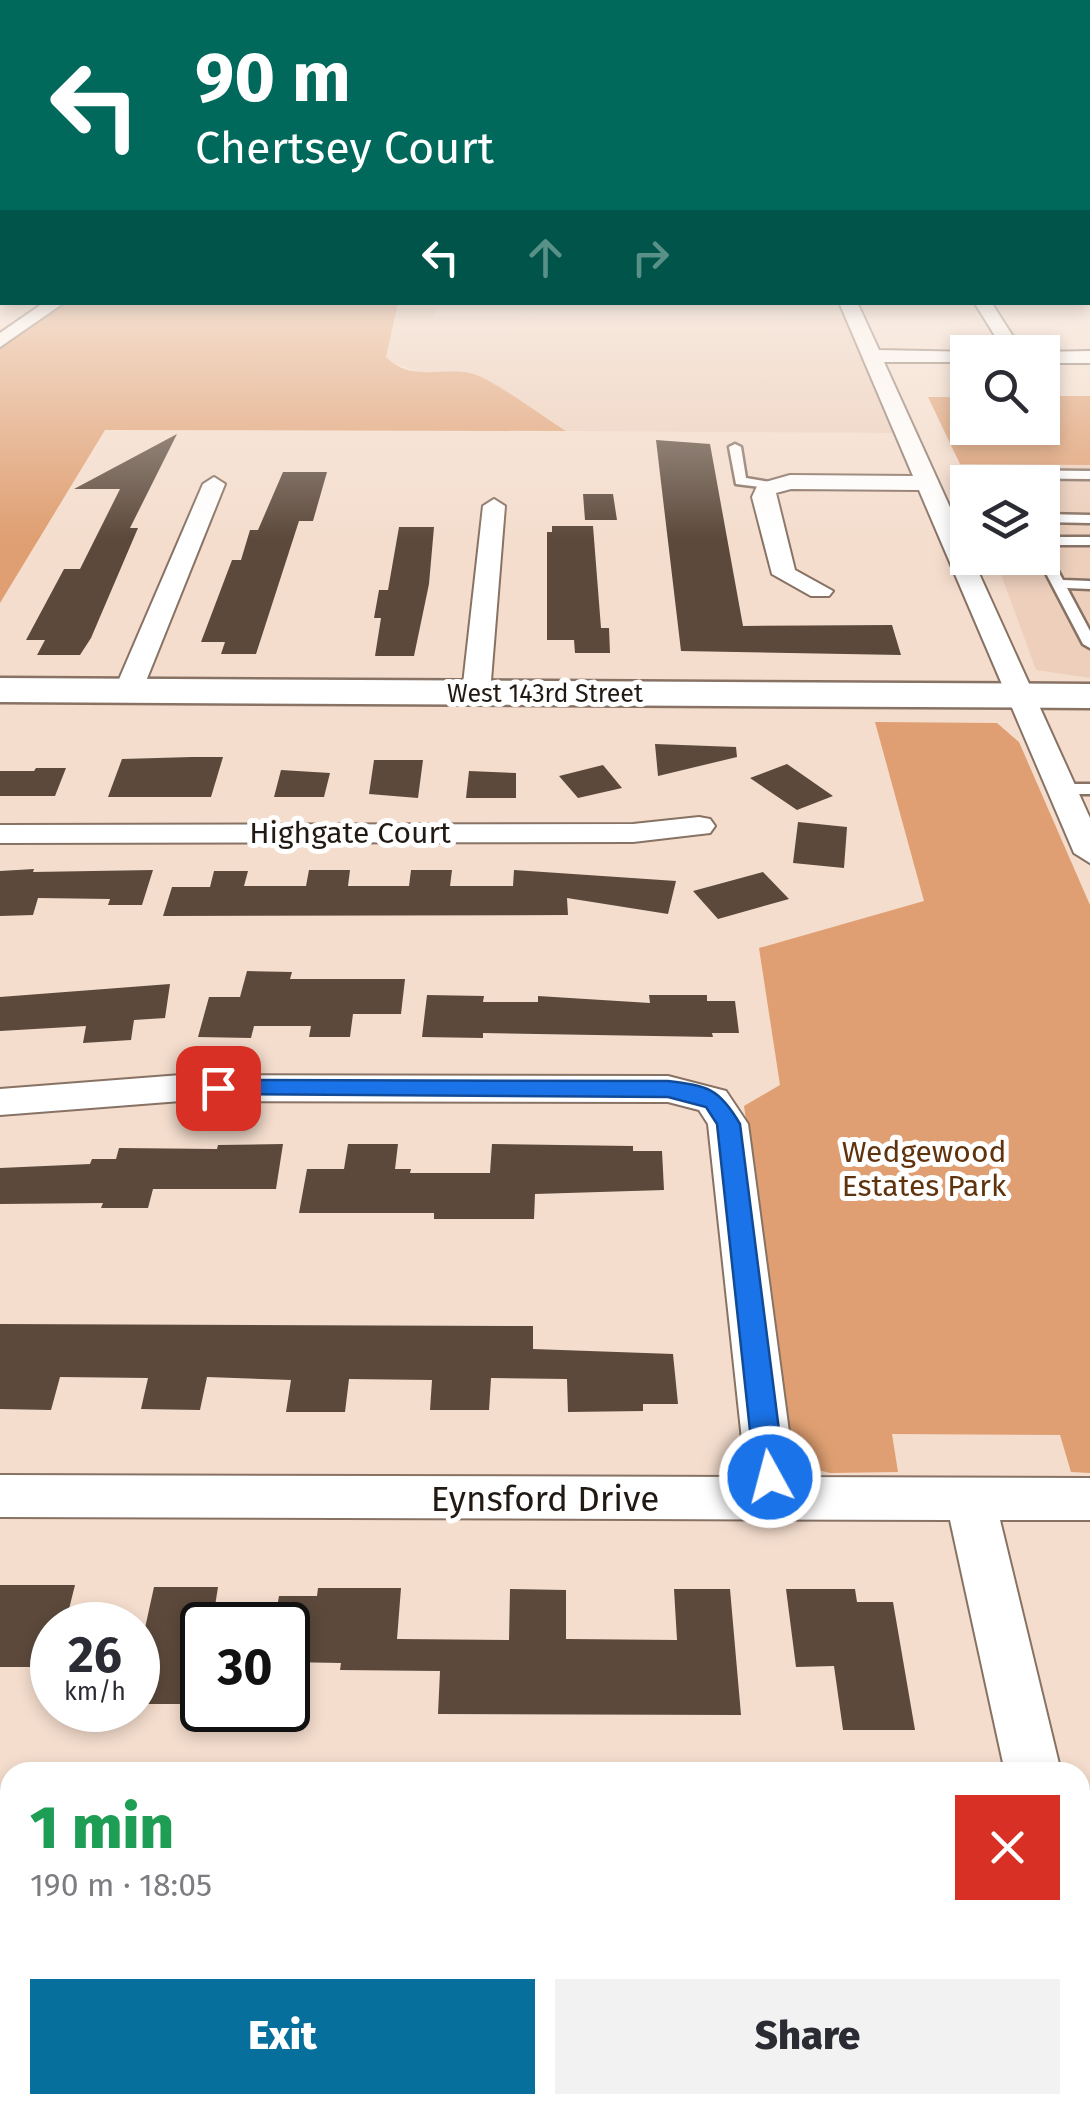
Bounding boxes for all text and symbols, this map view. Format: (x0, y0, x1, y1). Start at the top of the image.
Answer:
text: 90 m (195, 36, 351, 120)
icon: left (30, 40, 160, 170)
text: Chertsey Court (195, 121, 494, 175)
icon: left (413, 230, 468, 285)
icon: ahead (518, 230, 573, 285)
icon: right (623, 230, 678, 285)
map controls (950, 335, 1060, 575)
button: search (950, 335, 1060, 445)
button: layers (950, 465, 1060, 575)
street label: West 143rd Street (447, 679, 644, 709)
street label: Highgate Court (249, 815, 451, 851)
pin (176, 1046, 261, 1131)
icon: arrive (191, 1061, 246, 1116)
park label: Wedgewood Estates Park (842, 1134, 1007, 1204)
position arrow (718, 1425, 822, 1529)
street label: Eynsford Drive (431, 1478, 659, 1520)
speed limit sign: 30 (180, 1602, 310, 1732)
text: 26 (68, 1625, 122, 1685)
text: km/h (64, 1677, 126, 1707)
text: 1 min (30, 1792, 174, 1864)
button: close (955, 1795, 1060, 1900)
text: 190 m · 18:05 (30, 1866, 212, 1904)
button: Exit (30, 1979, 535, 2094)
button: Share (555, 1979, 1060, 2094)

